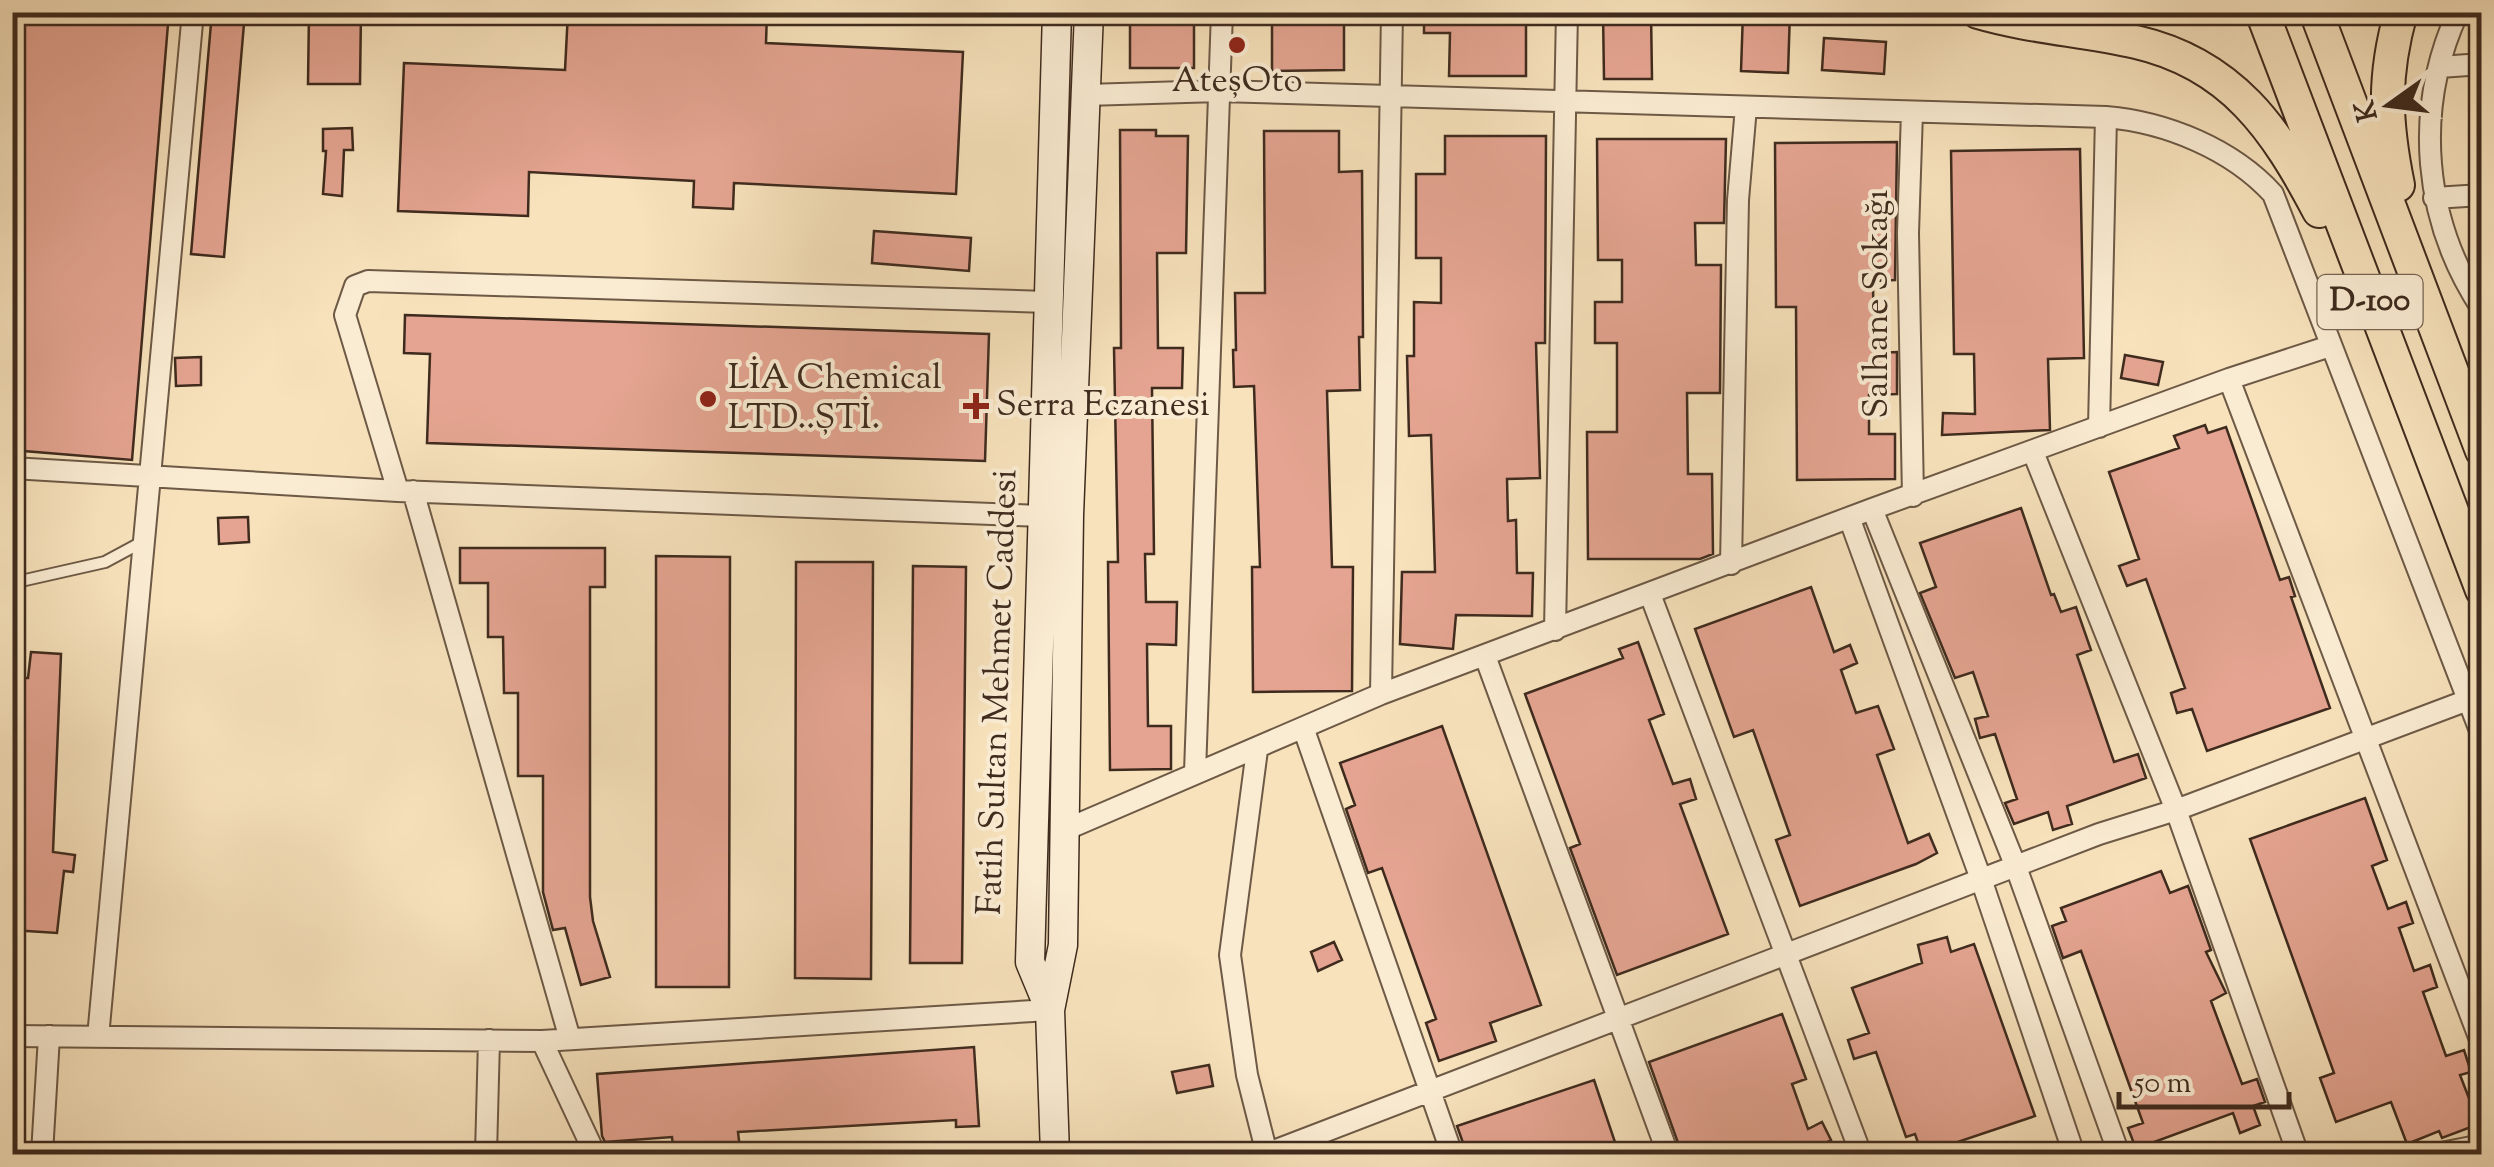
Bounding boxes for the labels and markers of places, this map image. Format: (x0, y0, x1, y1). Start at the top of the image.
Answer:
marker: AteşOto (1226, 34, 1248, 56)
place label: AteşOto (1171, 57, 1303, 108)
place label: LİA Chemical LTD..ŞTİ. (728, 354, 942, 445)
place label: Serra Eczanesi (996, 381, 1210, 432)
marker: LİA Chemical LTD..ŞTİ. (697, 388, 719, 410)
marker: Serra Eczanesi (965, 395, 987, 417)

